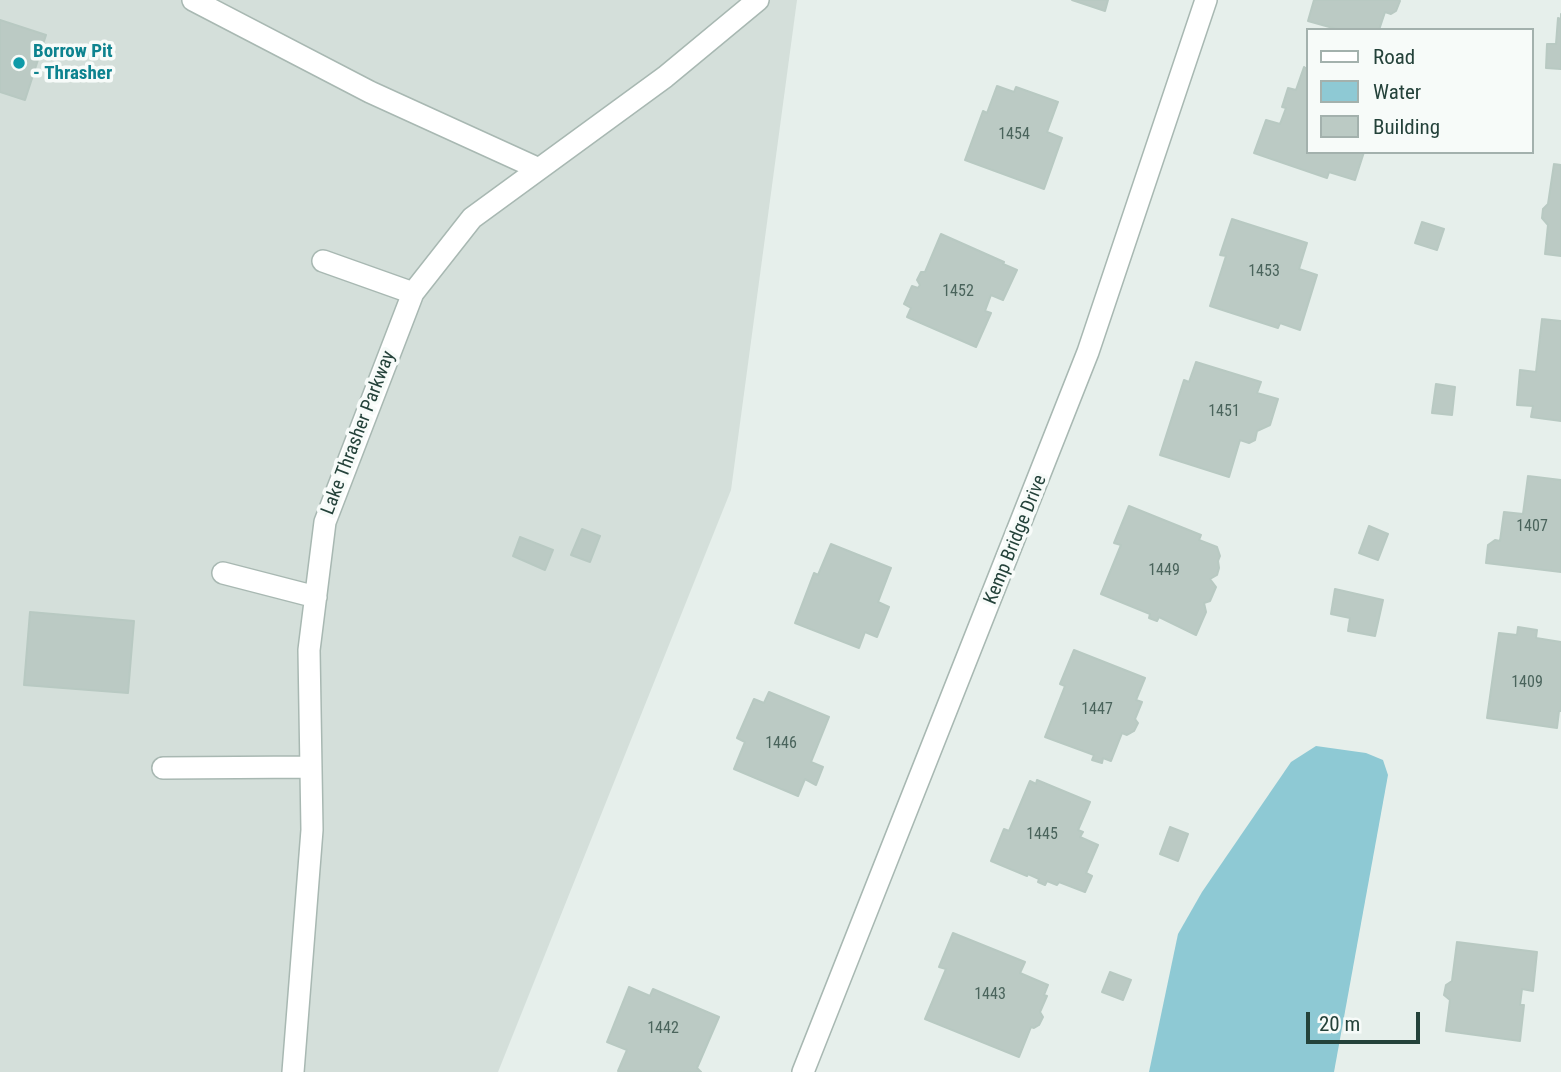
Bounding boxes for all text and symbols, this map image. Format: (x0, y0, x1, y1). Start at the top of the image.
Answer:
legend (1306, 28, 1533, 154)
place label: Borrow Pit - Thrasher (33, 41, 113, 85)
text: Road (1373, 45, 1415, 69)
marker: Borrow Pit - Thrasher (11, 55, 27, 71)
text: Water (1373, 80, 1421, 104)
text: Building (1373, 115, 1440, 139)
house number: 1454 (998, 125, 1030, 145)
house number: 1453 (1248, 262, 1280, 282)
house number: 1452 (942, 282, 974, 302)
street label: Lake Thrasher Parkway (317, 348, 401, 518)
house number: 1451 (1208, 402, 1240, 422)
street label: Kemp Bridge Drive (980, 472, 1052, 608)
house number: 1407 (1516, 517, 1548, 537)
house number: 1449 (1148, 561, 1180, 581)
house number: 1409 (1511, 673, 1543, 693)
house number: 1447 (1081, 700, 1113, 720)
house number: 1446 (765, 734, 797, 754)
house number: 1445 (1026, 825, 1058, 845)
house number: 1443 (974, 985, 1006, 1005)
scale bar (1309, 998, 1423, 1042)
text: 20 m (1319, 1012, 1360, 1036)
house number: 1442 (647, 1019, 679, 1039)

